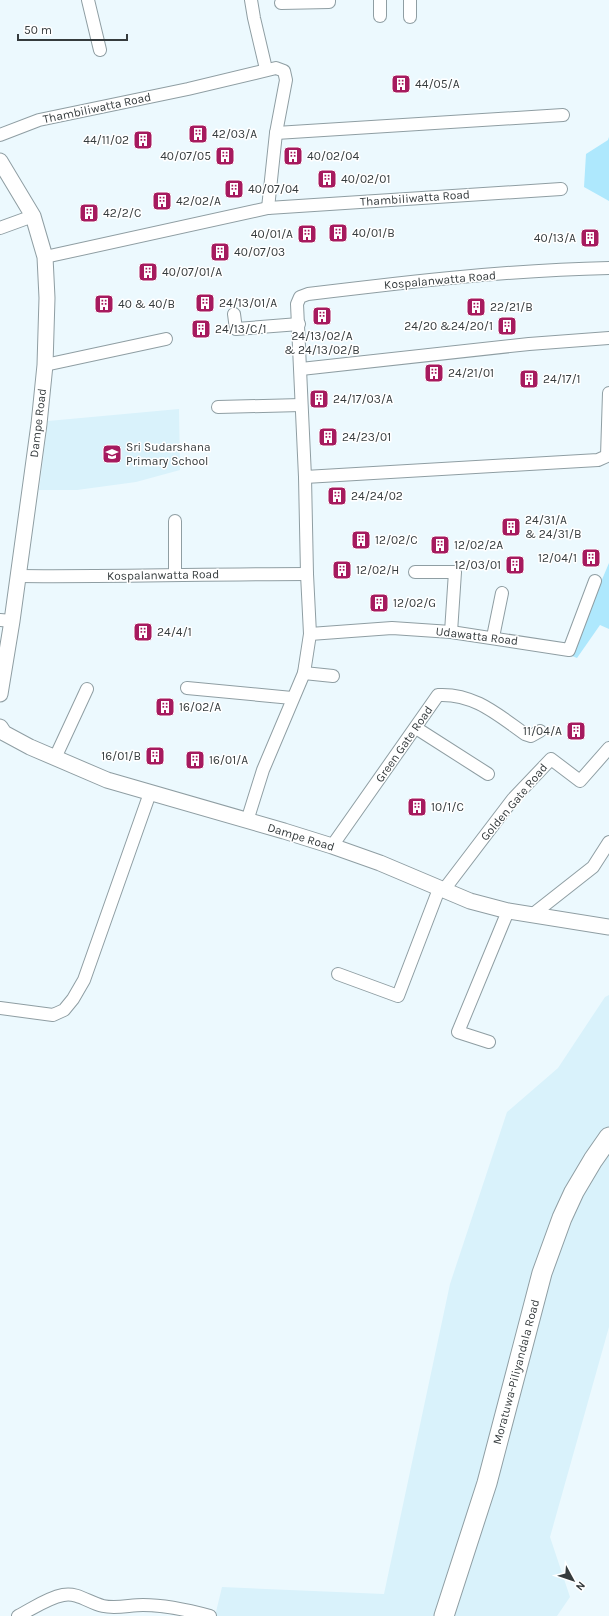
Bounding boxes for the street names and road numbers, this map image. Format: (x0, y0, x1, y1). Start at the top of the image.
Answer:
street label: Thambiliwatta Road (42, 90, 152, 126)
street label: Thambiliwatta Road (360, 187, 470, 209)
street label: Kospalanwatta Road (383, 268, 497, 292)
street label: Dampe Road (27, 388, 49, 458)
street label: Kospalanwatta Road (107, 567, 219, 583)
street label: Udawatta Road (435, 624, 519, 648)
street label: Green Gate Road (372, 703, 436, 785)
street label: Golden Gate Road (478, 761, 550, 843)
street label: Dampe Road (266, 820, 336, 854)
street label: Moratuwa-Piliyandala Road (490, 1298, 542, 1446)

